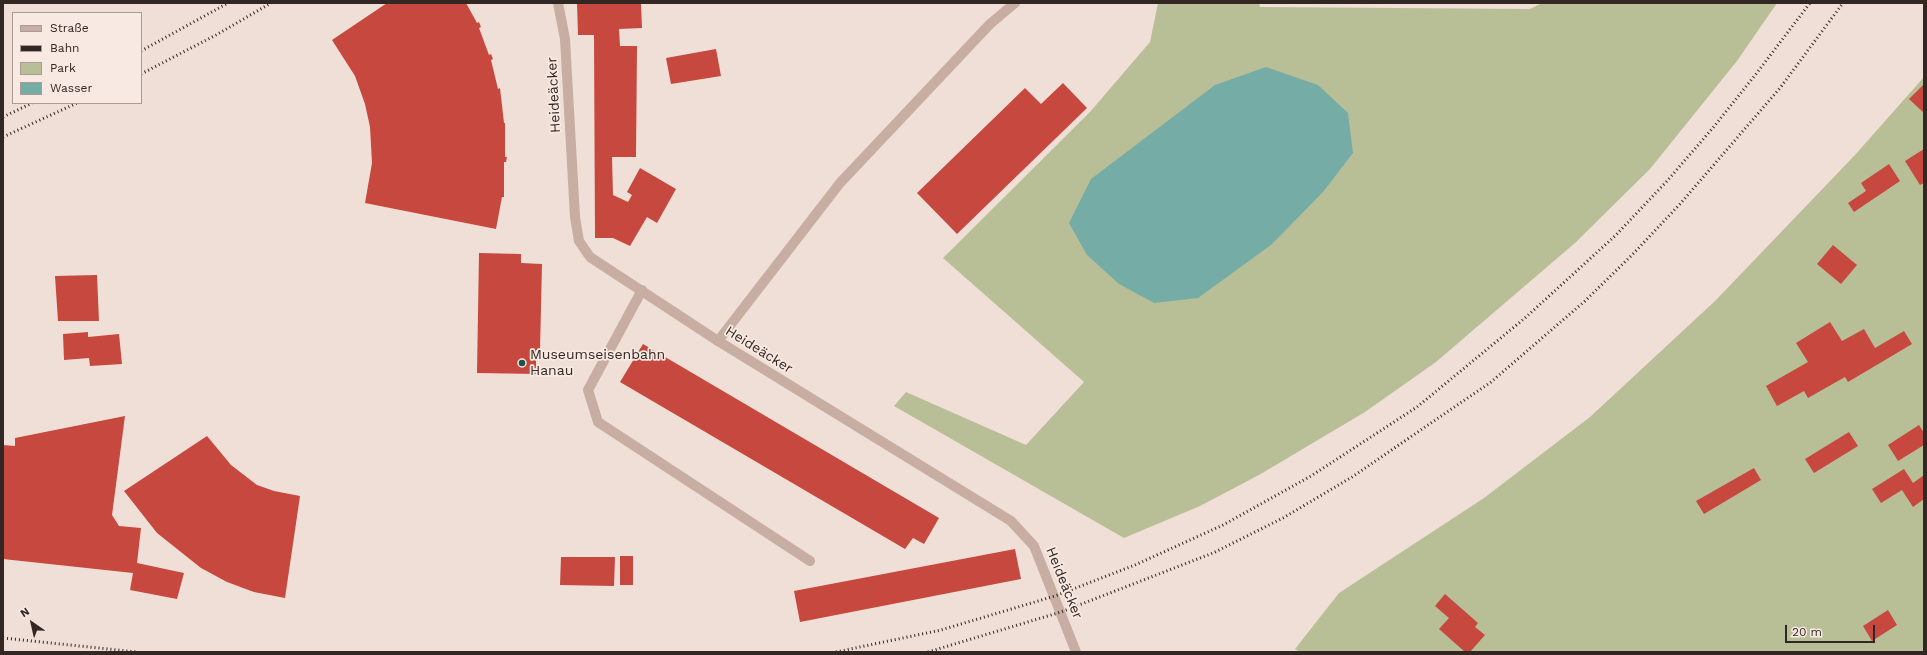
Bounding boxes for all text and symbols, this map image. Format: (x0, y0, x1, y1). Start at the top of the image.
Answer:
legend (12, 12, 142, 104)
text: Straße (50, 21, 89, 35)
text: Bahn (50, 41, 79, 55)
street label: Heideäcker (544, 57, 564, 133)
text: Park (50, 61, 76, 75)
text: Wasser (50, 81, 92, 95)
street label: Heideäcker (722, 323, 796, 377)
place label: Museumseisenbahn Hanau (530, 347, 665, 380)
marker: Museumseisenbahn Hanau (517, 358, 527, 368)
street label: Heideäcker (1042, 545, 1086, 621)
north arrow (12, 603, 52, 643)
text: N (18, 605, 32, 620)
scale bar (1787, 617, 1877, 643)
text: 20 m (1792, 625, 1822, 639)

